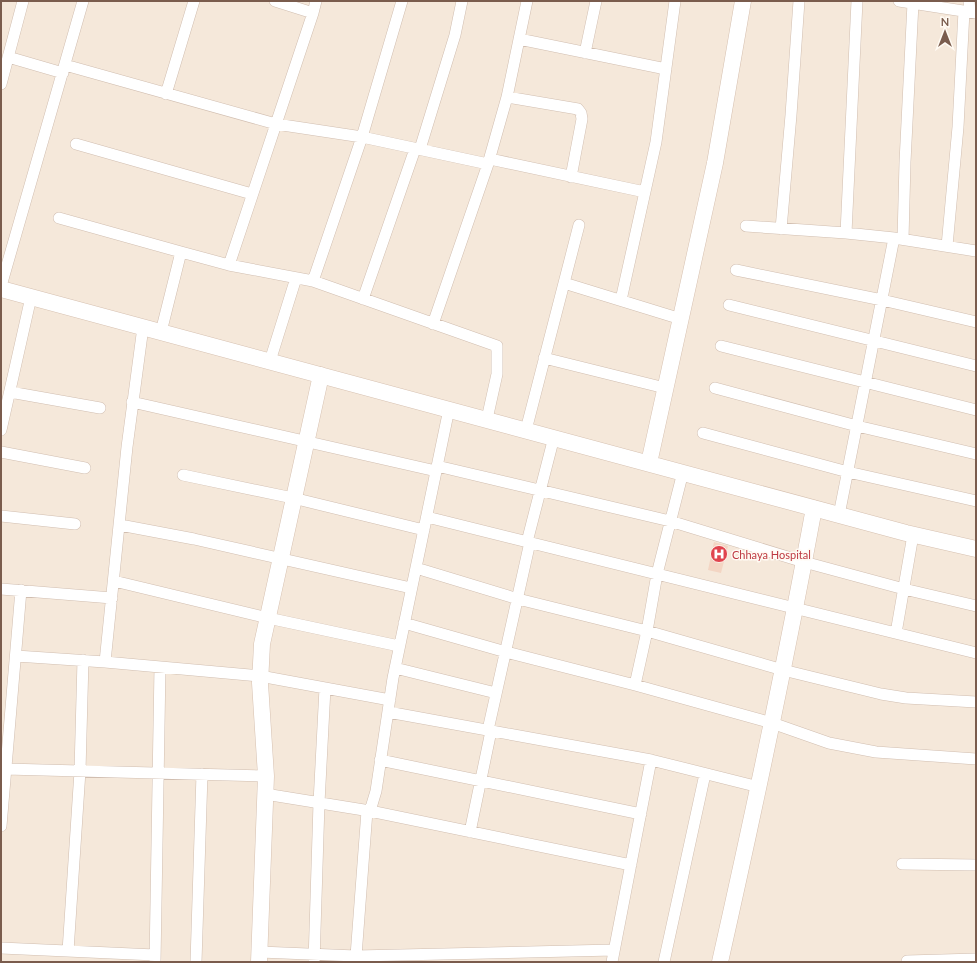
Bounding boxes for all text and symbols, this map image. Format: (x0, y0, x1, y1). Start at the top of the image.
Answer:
north arrow (925, 12, 965, 52)
text: N (941, 15, 949, 28)
hospital icon: Chhaya Hospital (709, 544, 729, 564)
place label: Chhaya Hospital (732, 548, 811, 561)

